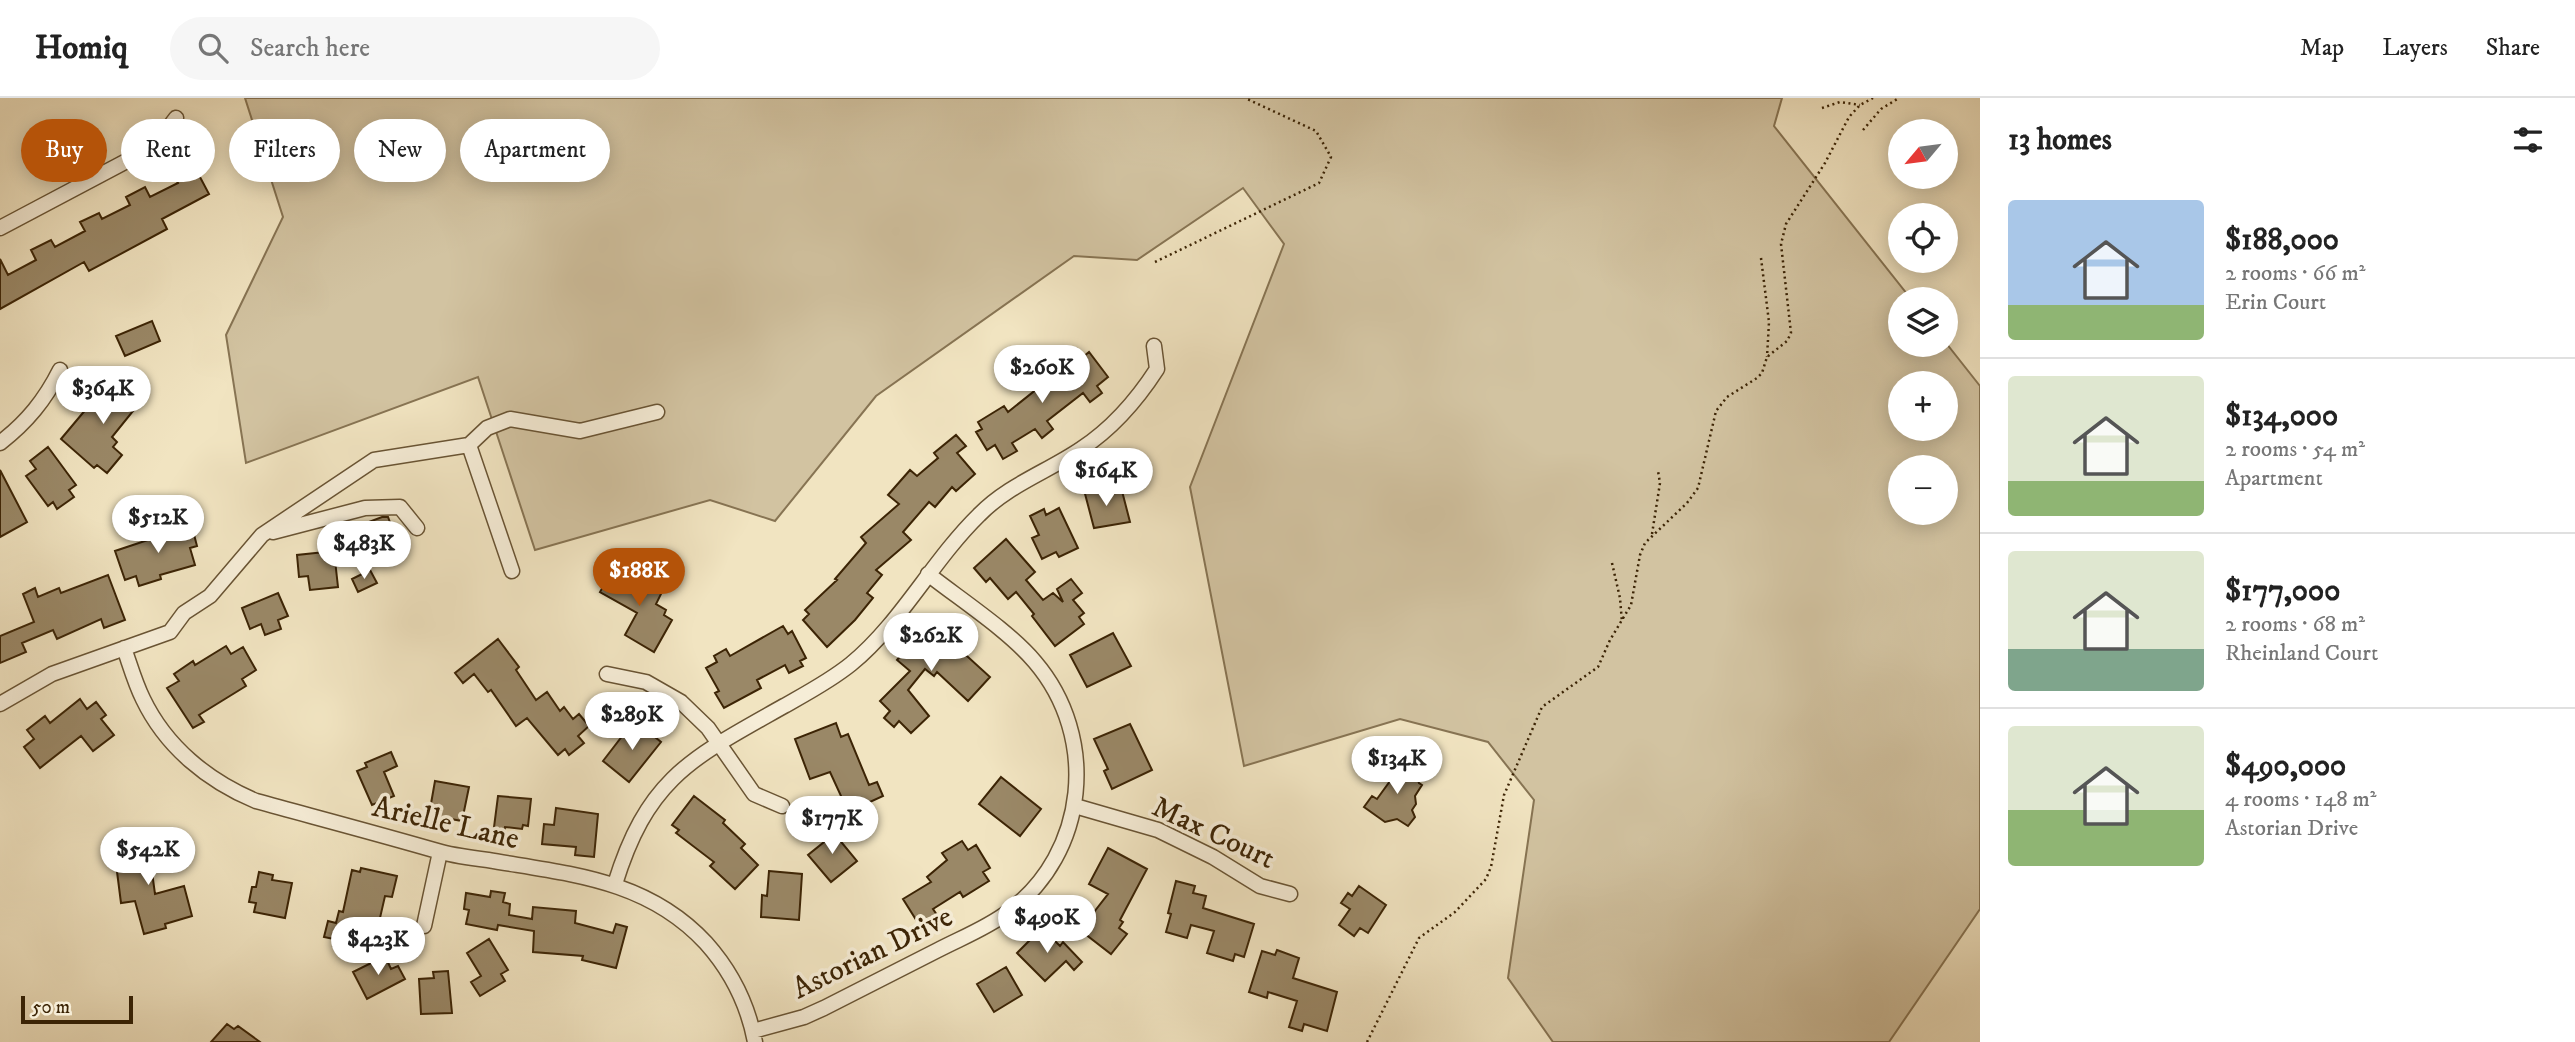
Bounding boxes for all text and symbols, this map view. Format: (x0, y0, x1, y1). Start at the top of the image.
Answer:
search box (170, 17, 660, 80)
text: Homiq (35, 28, 128, 69)
icon: search (194, 29, 232, 67)
text: Search here (250, 32, 370, 65)
text: Map (2300, 33, 2344, 63)
text: Layers (2382, 33, 2448, 63)
text: Share (2486, 33, 2540, 63)
chip: Buy (21, 119, 107, 182)
chip: Rent (121, 119, 215, 182)
chip: Filters (229, 119, 340, 182)
chip: New (354, 119, 446, 182)
chip: Apartment (460, 119, 610, 182)
north arrow (1888, 119, 1958, 189)
map controls (1888, 119, 1958, 525)
icon: filters (2509, 121, 2547, 159)
text: 13 homes (2008, 122, 2112, 159)
button: locate (1888, 203, 1958, 273)
text: $188,000 (2225, 222, 2339, 259)
icon: home (2064, 228, 2148, 312)
text: 2 rooms · 66 m² (2225, 259, 2365, 288)
button: layers (1888, 287, 1958, 357)
text: Erin Court (2225, 288, 2326, 317)
pin: $260K (993, 345, 1091, 405)
text: $260K (1010, 353, 1074, 382)
pin: $364K (54, 366, 152, 426)
button: + (1888, 371, 1958, 441)
text: $364K (72, 374, 134, 403)
text: $134,000 (2225, 398, 2338, 435)
icon: home (2064, 404, 2148, 488)
text: 2 rooms · 54 m² (2225, 435, 2365, 464)
pin: $164K (1057, 448, 1155, 508)
button: − (1888, 455, 1958, 525)
text: $164K (1075, 456, 1137, 485)
text: Apartment (2225, 464, 2323, 493)
pin: $512K (109, 496, 207, 555)
text: $512K (128, 503, 188, 532)
pin: $483K (315, 522, 413, 581)
text: $483K (333, 529, 395, 558)
pin: $188K (590, 548, 688, 608)
text: $188K (609, 556, 669, 585)
text: $177,000 (2225, 573, 2340, 610)
icon: home (2064, 579, 2148, 663)
text: 2 rooms · 68 m² (2225, 610, 2365, 639)
pin: $262K (882, 614, 980, 673)
text: $262K (899, 621, 963, 650)
text: Rheinland Court (2225, 639, 2378, 668)
pin: $289K (583, 692, 681, 752)
text: $289K (601, 700, 664, 729)
pin: $134K (1348, 736, 1446, 796)
text: $134K (1368, 744, 1426, 773)
text: $490,000 (2225, 748, 2346, 785)
icon: home (2064, 754, 2148, 838)
text: 4 rooms · 148 m² (2225, 785, 2377, 814)
street label: Arielle Lane (369, 789, 523, 858)
street label: Max Court (1146, 789, 1281, 878)
pin: $177K (783, 796, 881, 856)
text: $177K (801, 804, 863, 833)
text: Astorian Drive (2225, 814, 2358, 843)
pin: $542K (99, 828, 197, 887)
text: $542K (116, 835, 180, 864)
pin: $490K (998, 896, 1096, 955)
street label: Astorian Drive (786, 899, 959, 1008)
text: $490K (1014, 903, 1080, 932)
pin: $423K (329, 918, 427, 977)
text: $423K (347, 925, 409, 954)
scale bar (21, 993, 133, 1025)
text: 50 m (32, 996, 70, 1019)

